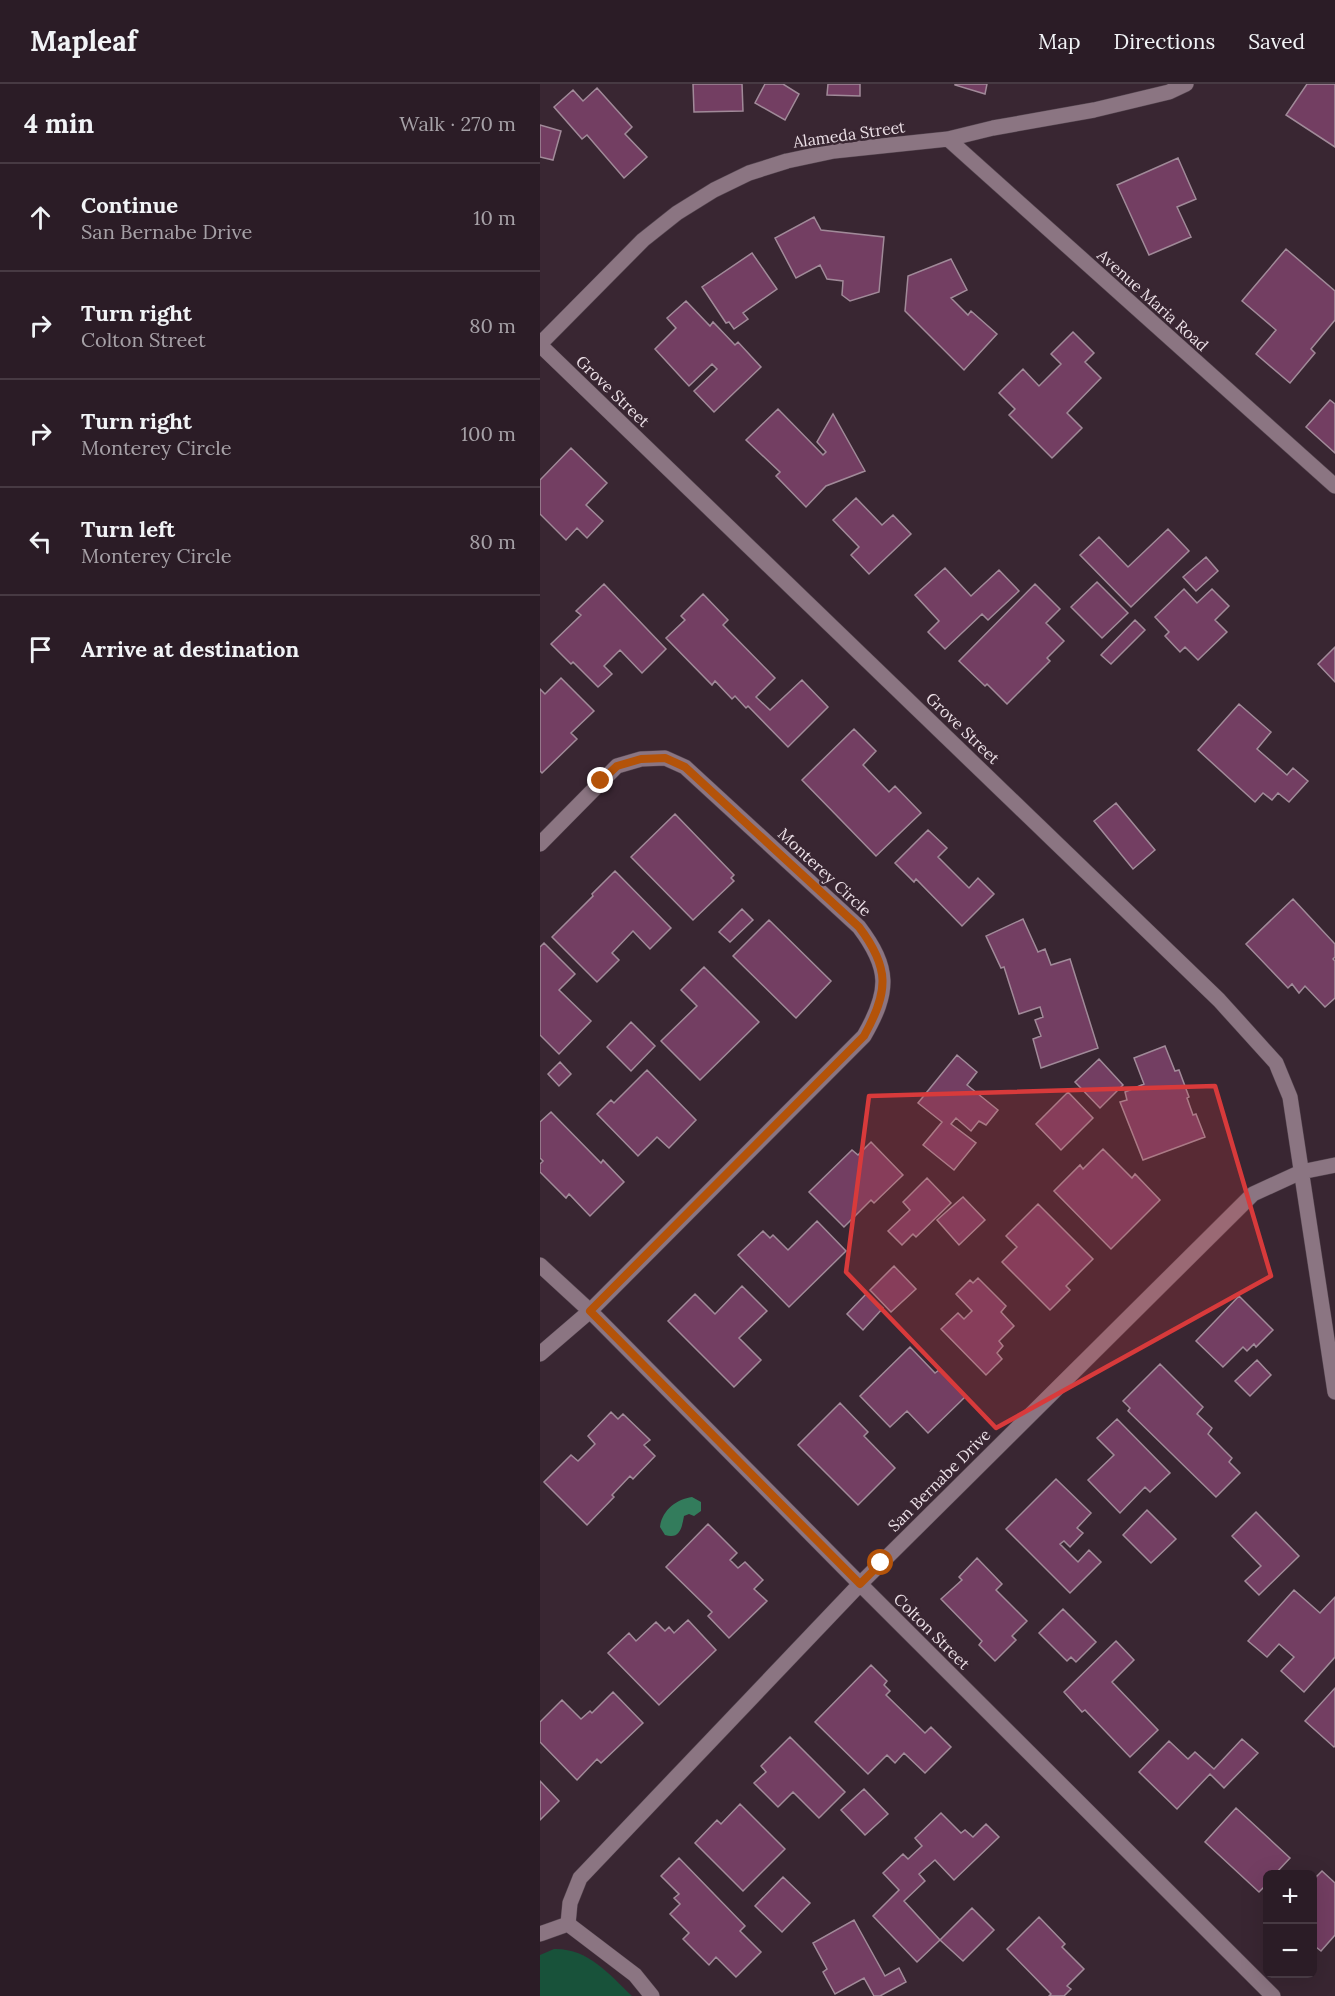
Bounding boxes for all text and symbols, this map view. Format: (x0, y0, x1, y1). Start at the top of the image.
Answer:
text: Mapleaf (30, 23, 137, 59)
text: Map (1038, 28, 1081, 55)
text: Directions (1114, 28, 1215, 55)
text: Saved (1248, 28, 1305, 55)
text: 4 min (24, 107, 94, 140)
text: Walk · 270 m (399, 111, 516, 136)
street label: Alameda Street (791, 116, 907, 152)
text: Continue (81, 191, 178, 219)
icon: ahead (24, 201, 57, 234)
text: 10 m (473, 205, 516, 230)
text: San Bernabe Drive (81, 219, 252, 244)
street label: Avenue Maria Road (1093, 244, 1213, 355)
text: Turn right (81, 299, 192, 327)
icon: right (24, 309, 57, 342)
text: 80 m (469, 313, 516, 338)
text: Colton Street (81, 327, 206, 352)
street label: Grove Street (572, 351, 655, 432)
text: Turn right (81, 407, 192, 435)
icon: right (24, 417, 57, 450)
text: 100 m (461, 421, 516, 446)
text: Monterey Circle (81, 435, 232, 460)
text: Turn left (81, 515, 175, 543)
icon: left (24, 525, 57, 558)
text: 80 m (469, 529, 516, 554)
text: Monterey Circle (81, 543, 232, 568)
icon: arrive (24, 633, 57, 666)
text: Arrive at destination (81, 635, 299, 663)
street label: Grove Street (922, 688, 1005, 769)
route end (587, 767, 613, 793)
street label: Monterey Circle (774, 824, 876, 921)
street label: San Bernabe Drive (883, 1424, 995, 1536)
route start (867, 1549, 893, 1575)
street label: Colton Street (890, 1589, 975, 1674)
map controls (1263, 1870, 1317, 1978)
button: + (1263, 1870, 1317, 1924)
button: − (1263, 1924, 1317, 1978)

